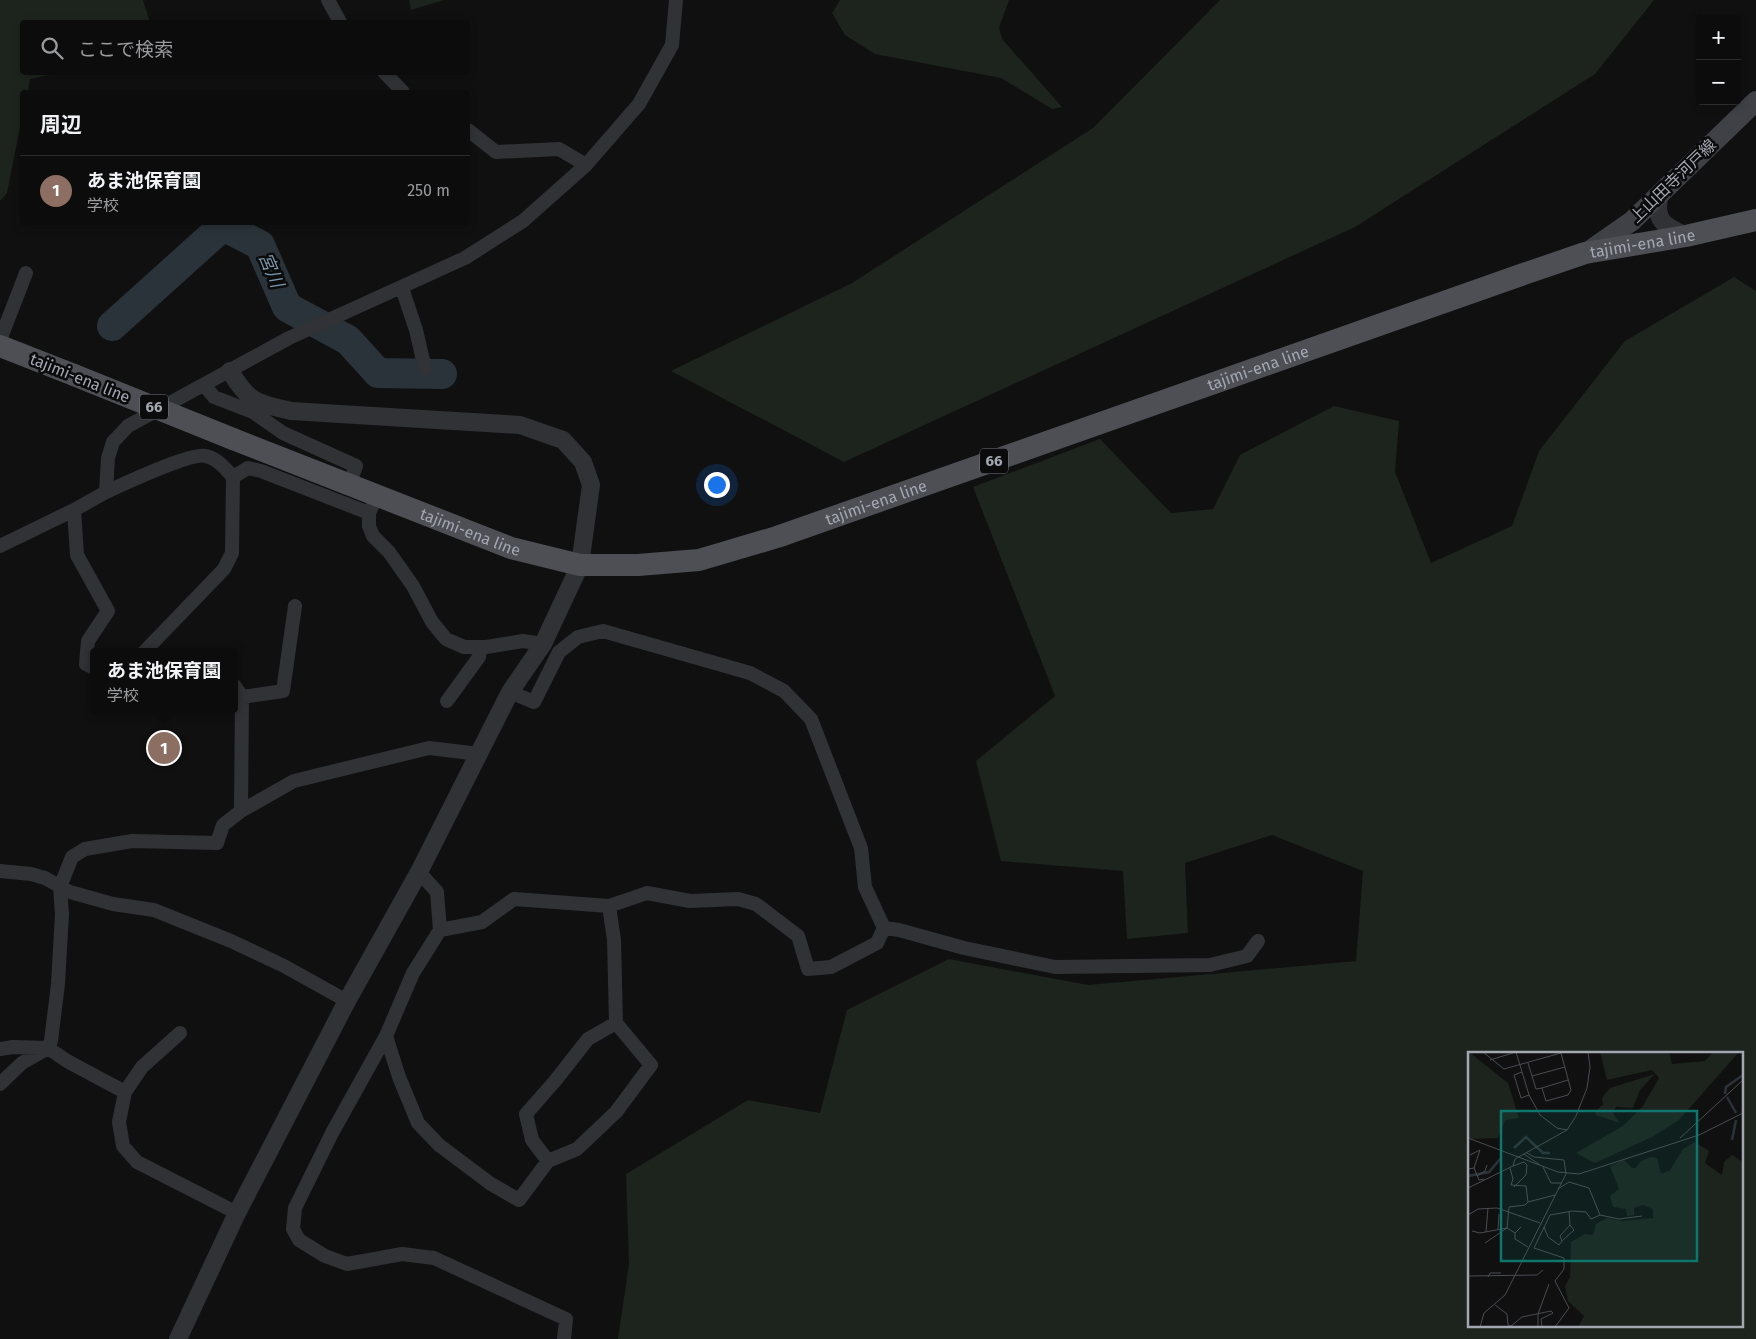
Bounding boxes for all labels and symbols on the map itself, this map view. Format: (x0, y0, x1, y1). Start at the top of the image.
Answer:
street label: 上山田寺河戸線 (1626, 135, 1720, 227)
street label: tajimi-ena line (1589, 225, 1697, 262)
water label: 宮川 (254, 249, 289, 293)
street label: tajimi-ena line (1205, 341, 1311, 394)
street label: tajimi-ena line (27, 349, 133, 407)
road number: 66 (140, 394, 168, 420)
road number: 66 (980, 448, 1008, 474)
your location (704, 472, 730, 498)
street label: tajimi-ena line (823, 476, 929, 529)
street label: tajimi-ena line (417, 504, 523, 560)
pin: 1 (148, 729, 180, 767)
inset map (1468, 1052, 1744, 1326)

